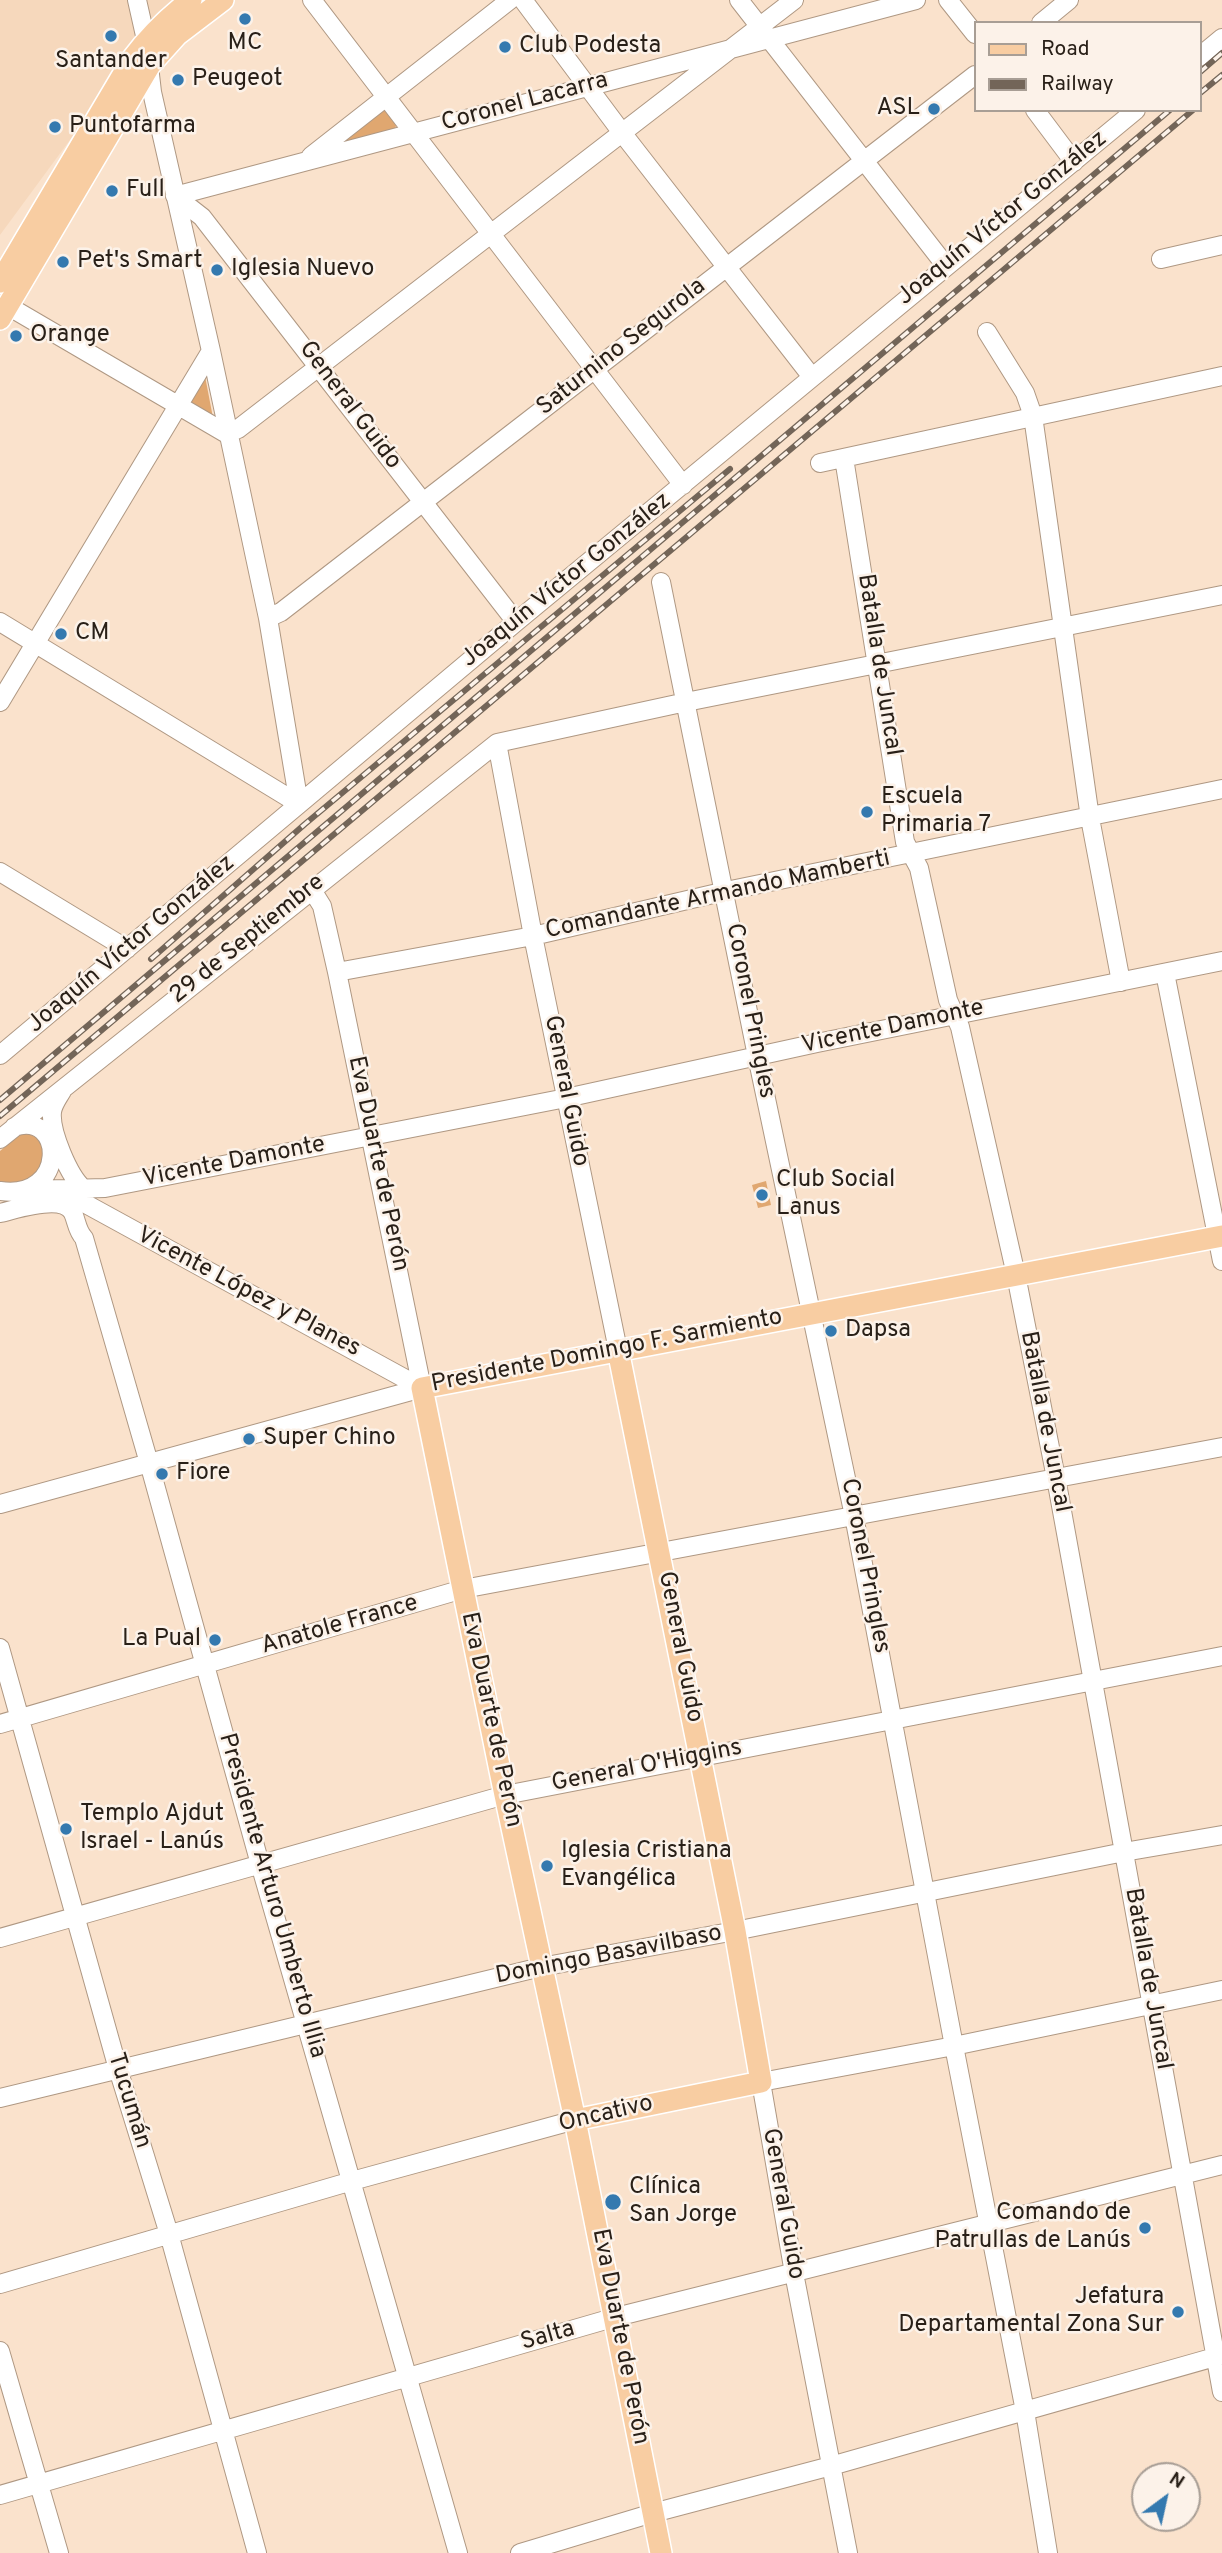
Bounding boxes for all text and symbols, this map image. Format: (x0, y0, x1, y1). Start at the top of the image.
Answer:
marker: MC (237, 11, 253, 27)
legend (974, 21, 1201, 112)
marker: Santander (103, 28, 119, 44)
place label: MC (228, 30, 262, 58)
place label: Club Podesta (519, 33, 661, 61)
text: Road (1041, 36, 1090, 63)
marker: Club Podesta (497, 39, 513, 55)
place label: Santander (55, 48, 167, 76)
place label: Peugeot (192, 66, 282, 94)
street label: Coronel Lacarra (438, 67, 612, 139)
text: Railway (1041, 71, 1114, 98)
marker: Peugeot (170, 72, 186, 88)
place label: ASL (876, 95, 920, 123)
marker: ASL (926, 101, 942, 117)
place label: Puntofarma (69, 113, 196, 141)
marker: Puntofarma (47, 119, 63, 135)
street label: Joaquín Víctor González (892, 125, 1114, 313)
place label: Full (126, 177, 165, 205)
marker: Full (104, 183, 120, 199)
place label: Pet's Smart (77, 248, 202, 276)
marker: Pet's Smart (55, 254, 71, 270)
place label: Iglesia Nuevo (231, 256, 374, 284)
marker: Iglesia Nuevo (209, 262, 225, 278)
street label: Saturnino Segurola (532, 273, 712, 423)
place label: Orange (30, 322, 110, 350)
marker: Orange (8, 328, 24, 344)
street label: General Guido (291, 336, 407, 476)
street label: Joaquín Víctor González (456, 487, 678, 675)
street label: Batalla de Juncal (849, 572, 907, 758)
place label: CM (75, 620, 110, 648)
marker: CM (53, 626, 69, 642)
place label: Escuela Primaria 7 (881, 784, 991, 840)
marker: Escuela Primaria 7 (859, 804, 875, 820)
street label: Comandante Armando Mamberti (543, 845, 893, 947)
street label: Joaquín Víctor González (22, 850, 242, 1040)
street label: 29 de Septiembre (165, 869, 331, 1011)
street label: Coronel Pringles (718, 921, 780, 1101)
street label: Vicente Damonte (799, 995, 987, 1061)
street label: General Guido (536, 1013, 594, 1169)
street label: Eva Duarte de Perón (340, 1054, 414, 1274)
street label: Vicente Damonte (140, 1131, 328, 1195)
place label: Club Social Lanus (776, 1167, 895, 1223)
marker: Club Social Lanus (754, 1187, 770, 1203)
street label: Vicente López y Planes (131, 1222, 365, 1364)
street label: Presidente Domingo F. Sarmiento (429, 1304, 785, 1400)
place label: Dapsa (845, 1317, 911, 1345)
marker: Dapsa (823, 1323, 839, 1339)
street label: Batalla de Juncal (1012, 1329, 1076, 1515)
place label: Super Chino (263, 1425, 396, 1453)
marker: Super Chino (241, 1431, 257, 1447)
place label: Fiore (176, 1460, 231, 1488)
marker: Fiore (154, 1466, 170, 1482)
street label: Coronel Pringles (833, 1476, 895, 1656)
street label: General Guido (650, 1569, 708, 1725)
street label: Anatole France (258, 1590, 422, 1662)
street label: Eva Duarte de Perón (453, 1610, 527, 1830)
place label: La Pual (122, 1626, 201, 1654)
marker: La Pual (207, 1632, 223, 1648)
street label: Presidente Arturo Umberto Illia (211, 1730, 331, 2062)
street label: General O'Higgins (549, 1734, 745, 1800)
place label: Templo Ajdut Israel - Lanús (80, 1801, 224, 1857)
marker: Templo Ajdut Israel - Lanús (58, 1821, 74, 1837)
place label: Iglesia Cristiana Evangélica (561, 1838, 732, 1894)
marker: Iglesia Cristiana Evangélica (539, 1858, 555, 1874)
street label: Batalla de Juncal (1117, 1886, 1177, 2072)
street label: Domingo Basavilbaso (493, 1920, 725, 1992)
street label: Tucumán (100, 2050, 156, 2152)
street label: Oncativo (556, 2090, 656, 2140)
street label: General Guido (755, 2126, 809, 2282)
place label: Clínica San Jorge (629, 2174, 737, 2230)
marker: Clínica San Jorge (603, 2192, 623, 2212)
place label: Comando de Patrullas de Lanús (935, 2200, 1131, 2256)
marker: Comando de Patrullas de Lanús (1137, 2220, 1153, 2236)
street label: Eva Duarte de Perón (584, 2227, 654, 2447)
place label: Jefatura Departamental Zona Sur (898, 2284, 1164, 2340)
marker: Jefatura Departamental Zona Sur (1170, 2304, 1186, 2320)
street label: Salta (518, 2316, 578, 2358)
north arrow (1131, 2462, 1201, 2532)
text: N (1164, 2467, 1189, 2495)

